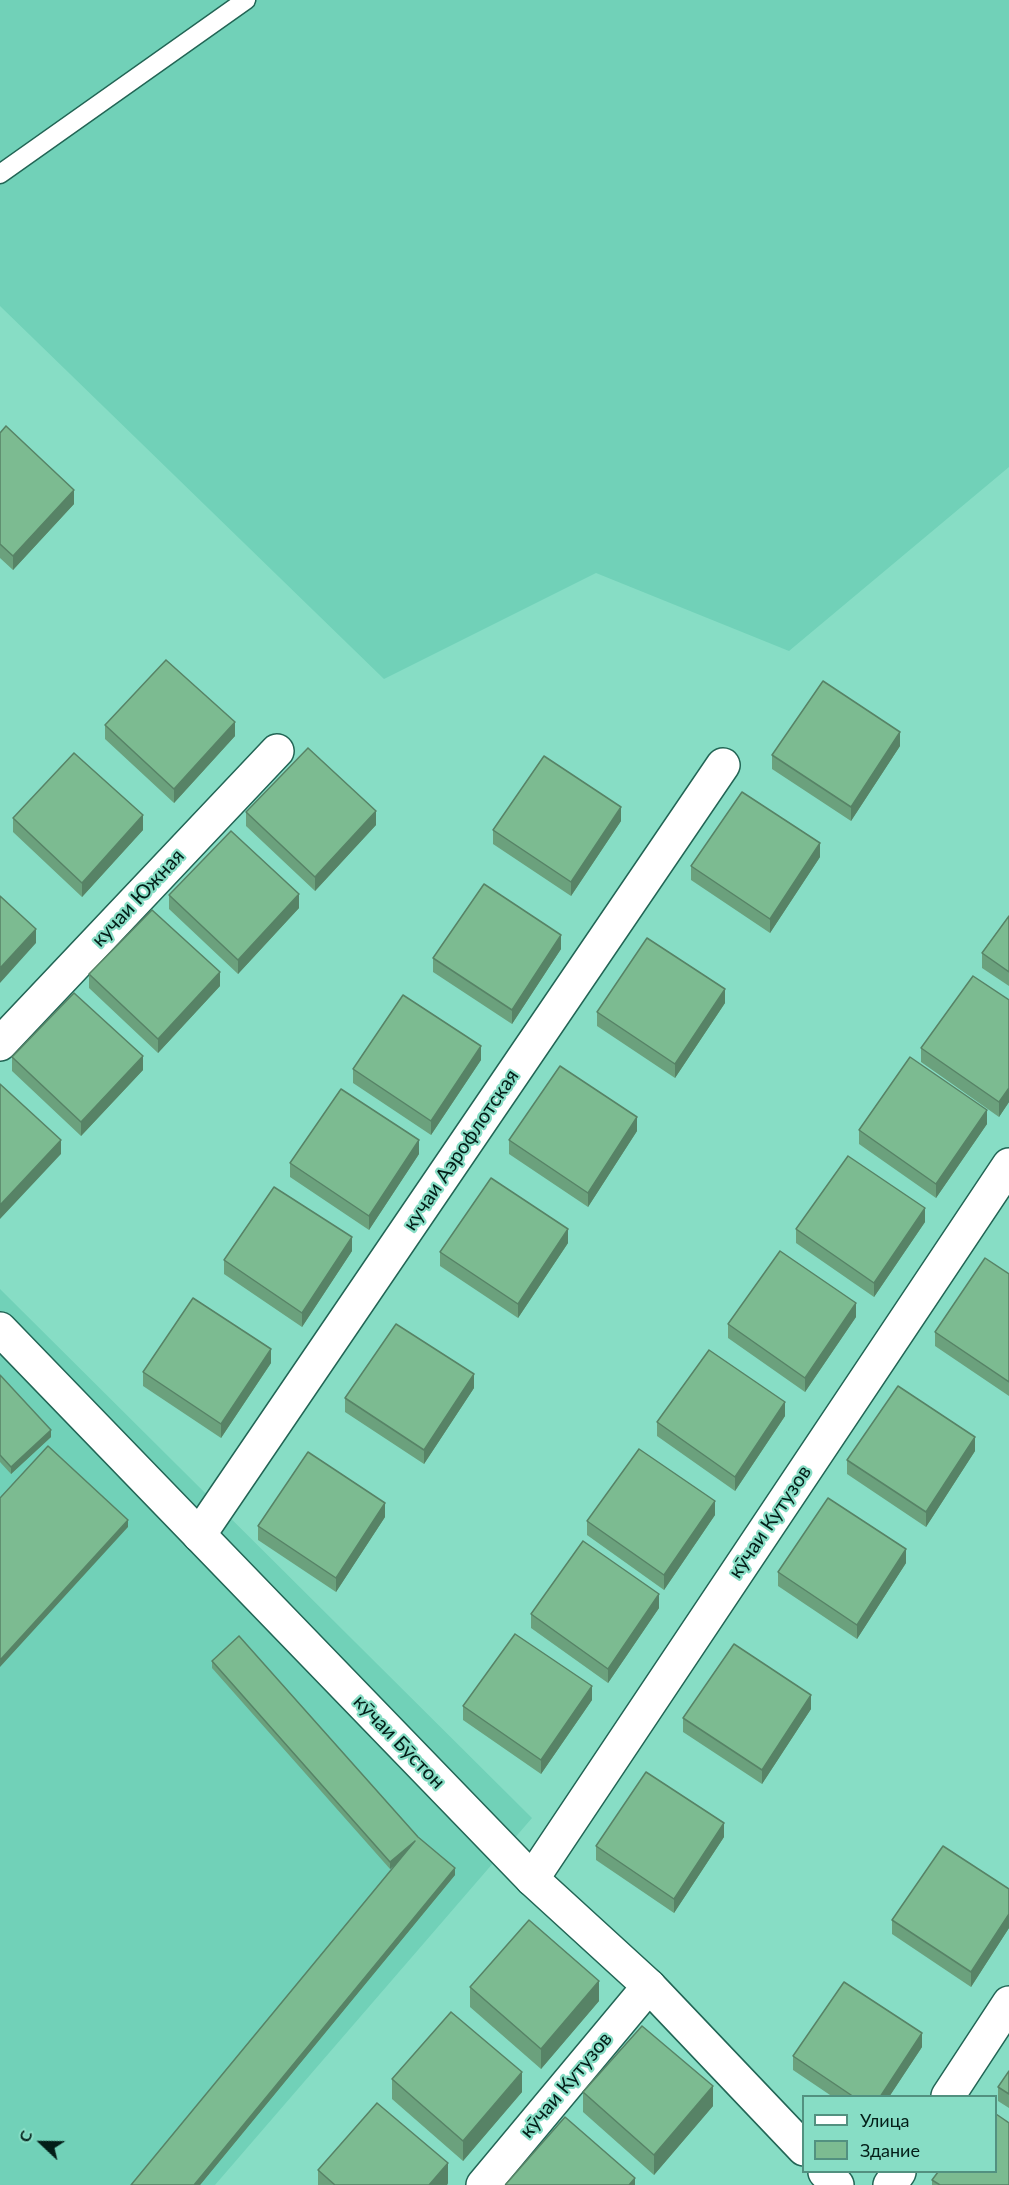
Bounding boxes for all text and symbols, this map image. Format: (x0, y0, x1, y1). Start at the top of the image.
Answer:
street label: кучаи Южная (87, 844, 189, 952)
street label: кучаи Аэрофлотская (398, 1065, 524, 1235)
street label: кӯчаи Кутузов (723, 1461, 817, 1583)
street label: кӯчаи Бӯстон (348, 1690, 450, 1794)
street label: кӯчаи Кутузов (515, 2027, 617, 2143)
legend (802, 2095, 997, 2173)
text: Улица (860, 2109, 910, 2131)
north arrow (12, 2113, 72, 2173)
text: С (14, 2128, 36, 2145)
text: Здание (860, 2139, 920, 2161)

